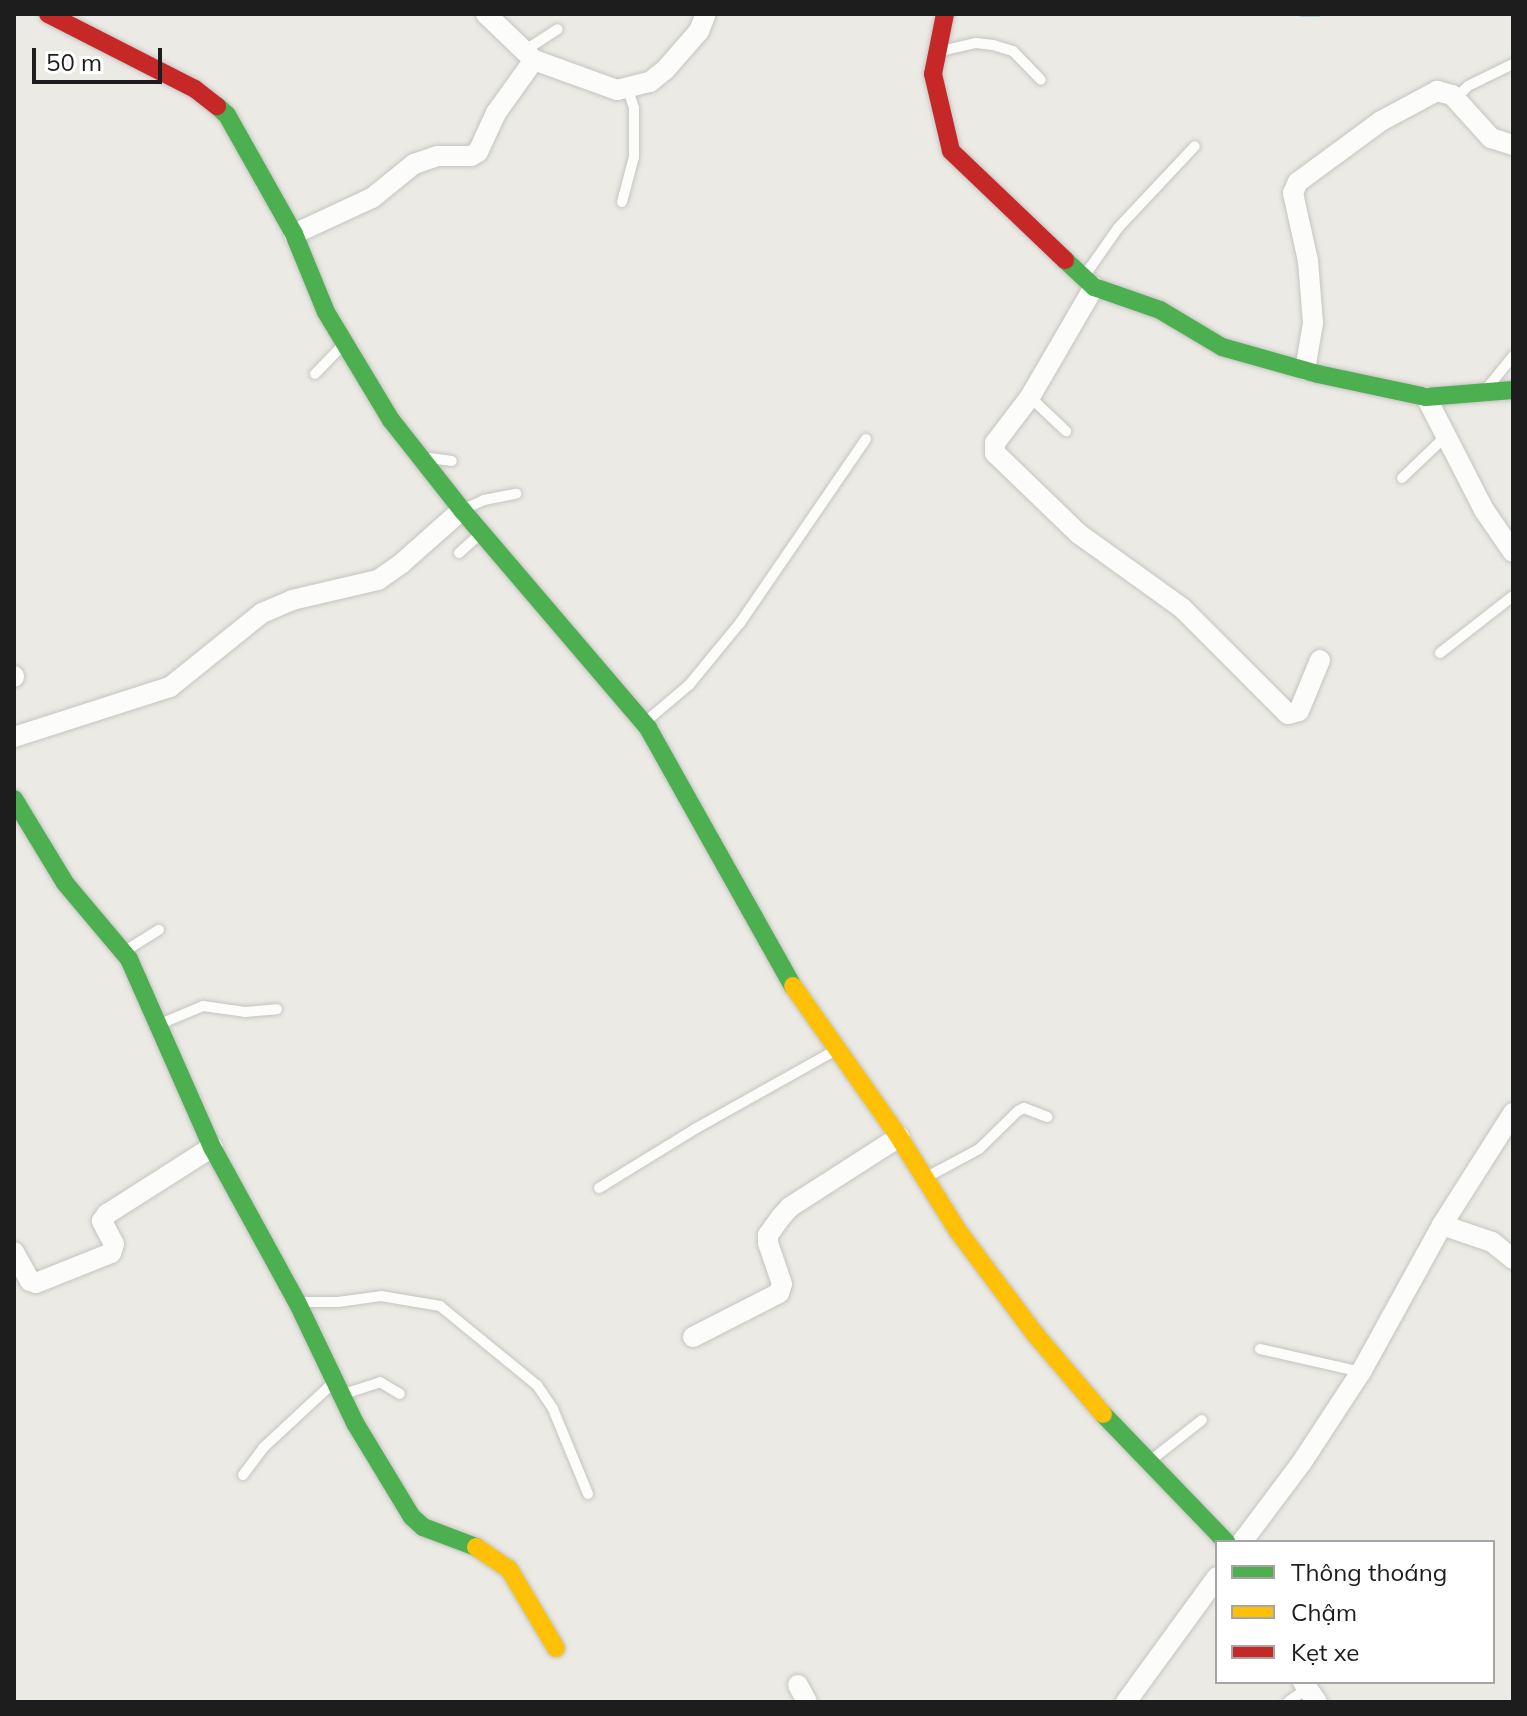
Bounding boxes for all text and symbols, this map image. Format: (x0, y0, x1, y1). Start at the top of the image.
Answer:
scale bar (36, 32, 166, 82)
text: 50 m (46, 47, 102, 77)
legend (1215, 1540, 1495, 1684)
text: Thông thoáng (1291, 1557, 1447, 1587)
text: Chậm (1291, 1597, 1357, 1627)
text: Kẹt xe (1291, 1637, 1359, 1667)

